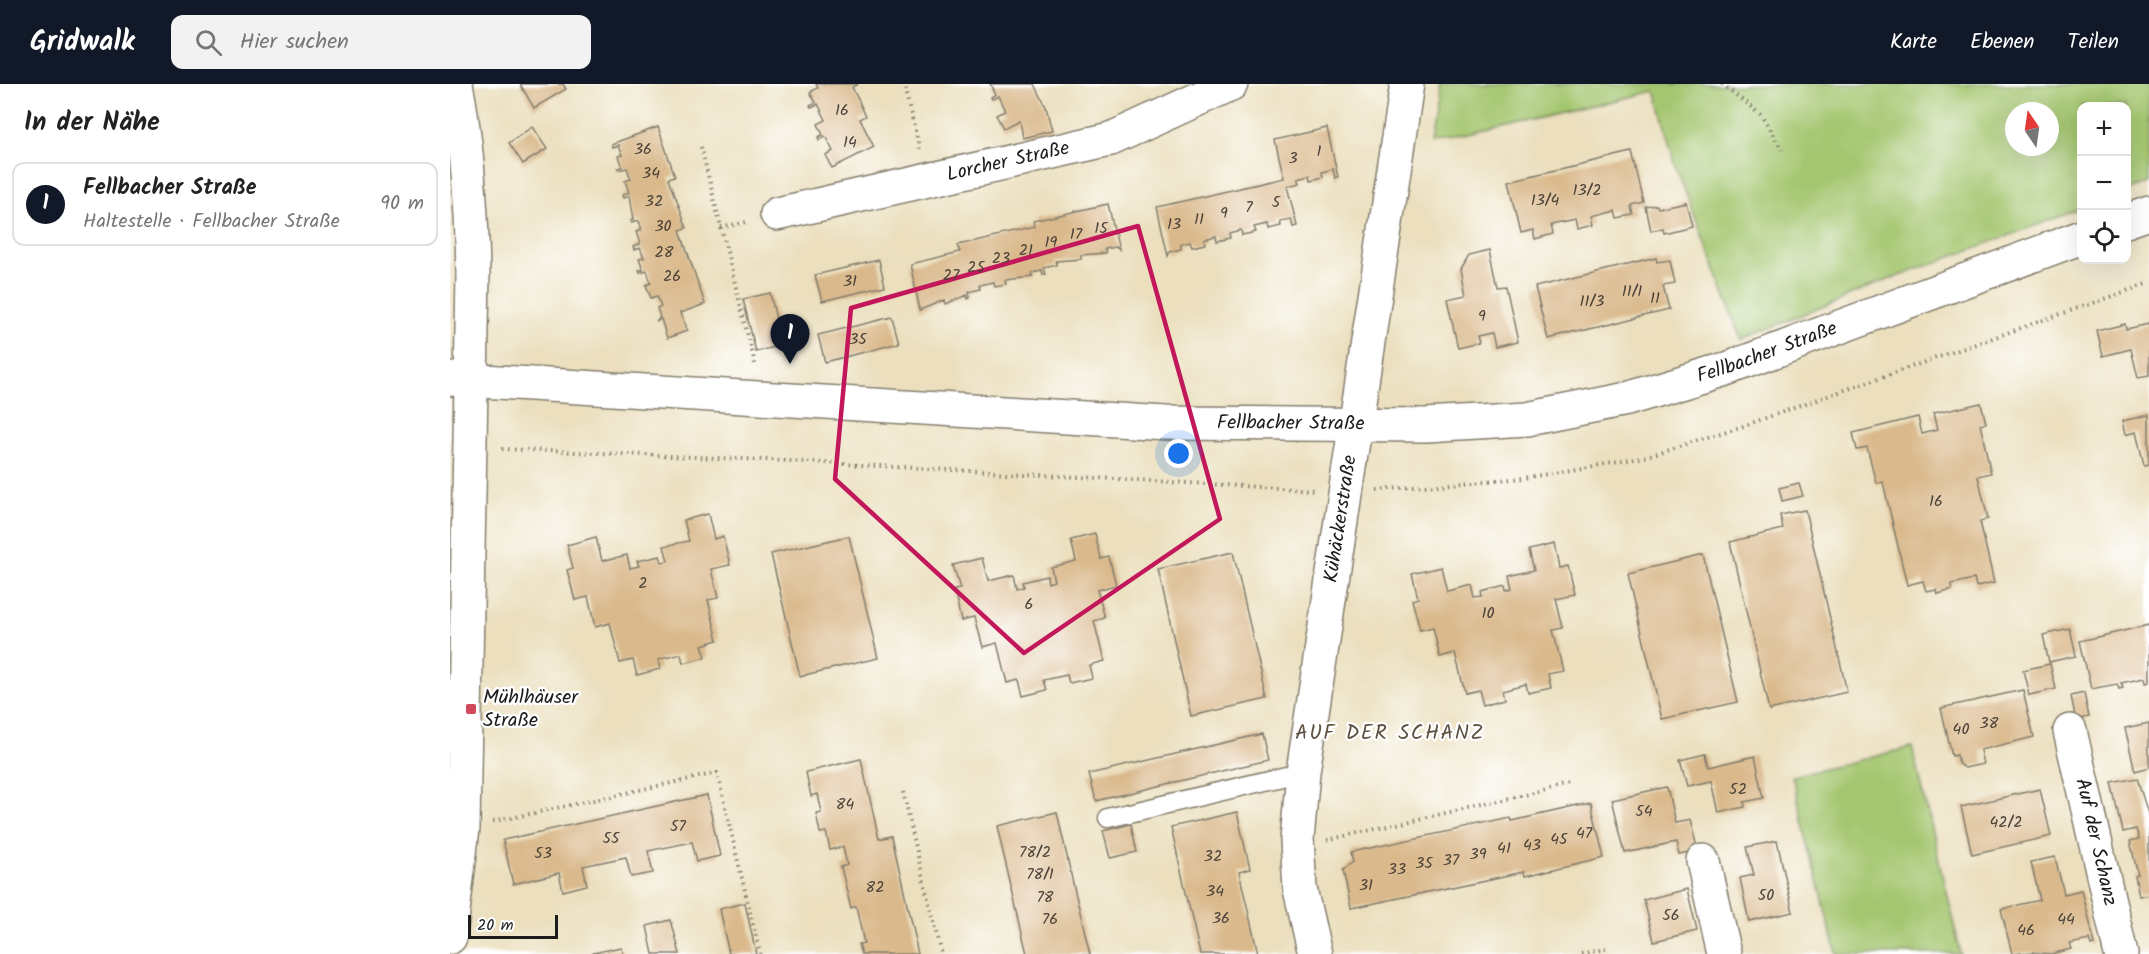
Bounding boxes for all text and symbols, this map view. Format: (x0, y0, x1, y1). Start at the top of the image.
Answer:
search box (171, 15, 591, 69)
text: Gridwalk (30, 20, 135, 65)
text: Hier suchen (240, 25, 349, 60)
icon: search (192, 26, 225, 59)
text: Karte (1890, 26, 1937, 59)
text: Ebenen (1970, 26, 2035, 59)
text: Teilen (2068, 26, 2119, 59)
house number: 16 (835, 98, 849, 123)
text: In der Nähe (24, 102, 160, 144)
north arrow (2005, 102, 2059, 156)
map controls (2077, 102, 2131, 264)
button: + (2077, 102, 2131, 156)
house number: 14 (843, 130, 857, 155)
street label: Lorcher Straße (944, 133, 1073, 191)
house number: 36 (634, 137, 652, 162)
house number: 1 (1316, 139, 1322, 164)
house number: 3 (1288, 146, 1298, 171)
button: − (2077, 156, 2131, 210)
house number: 34 (642, 161, 660, 186)
text: Fellbacher Straße (83, 171, 257, 206)
house number: 13/2 (1572, 178, 1602, 203)
text: 1 (42, 188, 49, 220)
text: 90 m (380, 188, 424, 220)
house number: 13/4 (1531, 188, 1560, 213)
house number: 32 (645, 189, 663, 214)
house number: 5 (1272, 190, 1282, 215)
house number: 7 (1245, 195, 1253, 220)
house number: 9 (1220, 201, 1228, 226)
text: Haltestelle · Fellbacher Straße (83, 206, 340, 238)
house number: 11 (1194, 207, 1204, 232)
button: locate (2077, 210, 2131, 264)
house number: 13 (1167, 212, 1181, 237)
house number: 30 (654, 214, 672, 239)
house number: 15 (1094, 216, 1109, 241)
house number: 17 (1070, 222, 1083, 247)
house number: 19 (1045, 230, 1058, 255)
house number: 21 (1019, 238, 1033, 263)
house number: 28 (655, 240, 674, 265)
house number: 23 (992, 246, 1010, 271)
house number: 25 (967, 255, 986, 280)
house number: 27 (943, 263, 960, 288)
house number: 26 (663, 264, 681, 289)
house number: 31 (843, 269, 857, 294)
house number: 11/1 (1622, 279, 1642, 304)
house number: 11 (1650, 286, 1660, 311)
house number: 11/3 (1580, 289, 1604, 314)
house number: 9 (1478, 304, 1486, 329)
street label: Fellbacher Straße (1693, 313, 1842, 393)
pin: 1 (770, 314, 810, 364)
house number: 35 (849, 327, 868, 352)
street label: Fellbacher Straße (1217, 407, 1365, 441)
your location (1164, 439, 1193, 468)
street label: Kühäckerstraße (1316, 453, 1367, 585)
house number: 16 (1929, 489, 1943, 514)
house number: 2 (638, 571, 648, 596)
house number: 6 (1025, 592, 1033, 617)
house number: 10 (1481, 601, 1495, 626)
place label: Mühlhäuser Straße (483, 682, 579, 737)
marker: Mühlhäuser Straße (464, 702, 478, 716)
house number: 38 (1980, 711, 1999, 736)
district label: AUF DER SCHANZ (1295, 717, 1485, 750)
house number: 40 (1953, 717, 1969, 742)
street label: Auf der Schanz (2065, 775, 2126, 909)
house number: 52 (1729, 777, 1747, 802)
house number: 84 (836, 792, 854, 817)
house number: 54 (1635, 799, 1653, 824)
house number: 42/2 (1989, 810, 2023, 835)
house number: 57 (670, 814, 687, 839)
house number: 47 (1576, 821, 1593, 846)
house number: 55 (602, 826, 621, 851)
house number: 45 (1550, 827, 1569, 852)
house number: 43 (1523, 833, 1541, 858)
house number: 41 (1497, 836, 1511, 861)
house number: 78/2 (1019, 840, 1051, 865)
house number: 53 (534, 841, 552, 866)
house number: 39 (1470, 842, 1487, 867)
house number: 32 (1204, 844, 1222, 869)
house number: 37 (1443, 848, 1460, 873)
house number: 35 (1415, 851, 1434, 876)
house number: 33 (1388, 857, 1406, 882)
house number: 78/1 (1026, 862, 1054, 887)
house number: 31 (1359, 873, 1373, 898)
house number: 82 (866, 875, 884, 900)
house number: 34 (1206, 879, 1224, 904)
house number: 50 (1758, 883, 1774, 908)
house number: 78 (1036, 885, 1054, 910)
house number: 56 (1662, 903, 1680, 928)
house number: 36 (1212, 906, 1230, 931)
house number: 76 (1042, 907, 1058, 932)
house number: 44 (2057, 907, 2075, 932)
scale bar (468, 912, 558, 940)
text: 20 m (477, 913, 513, 938)
house number: 46 (2017, 918, 2035, 943)

